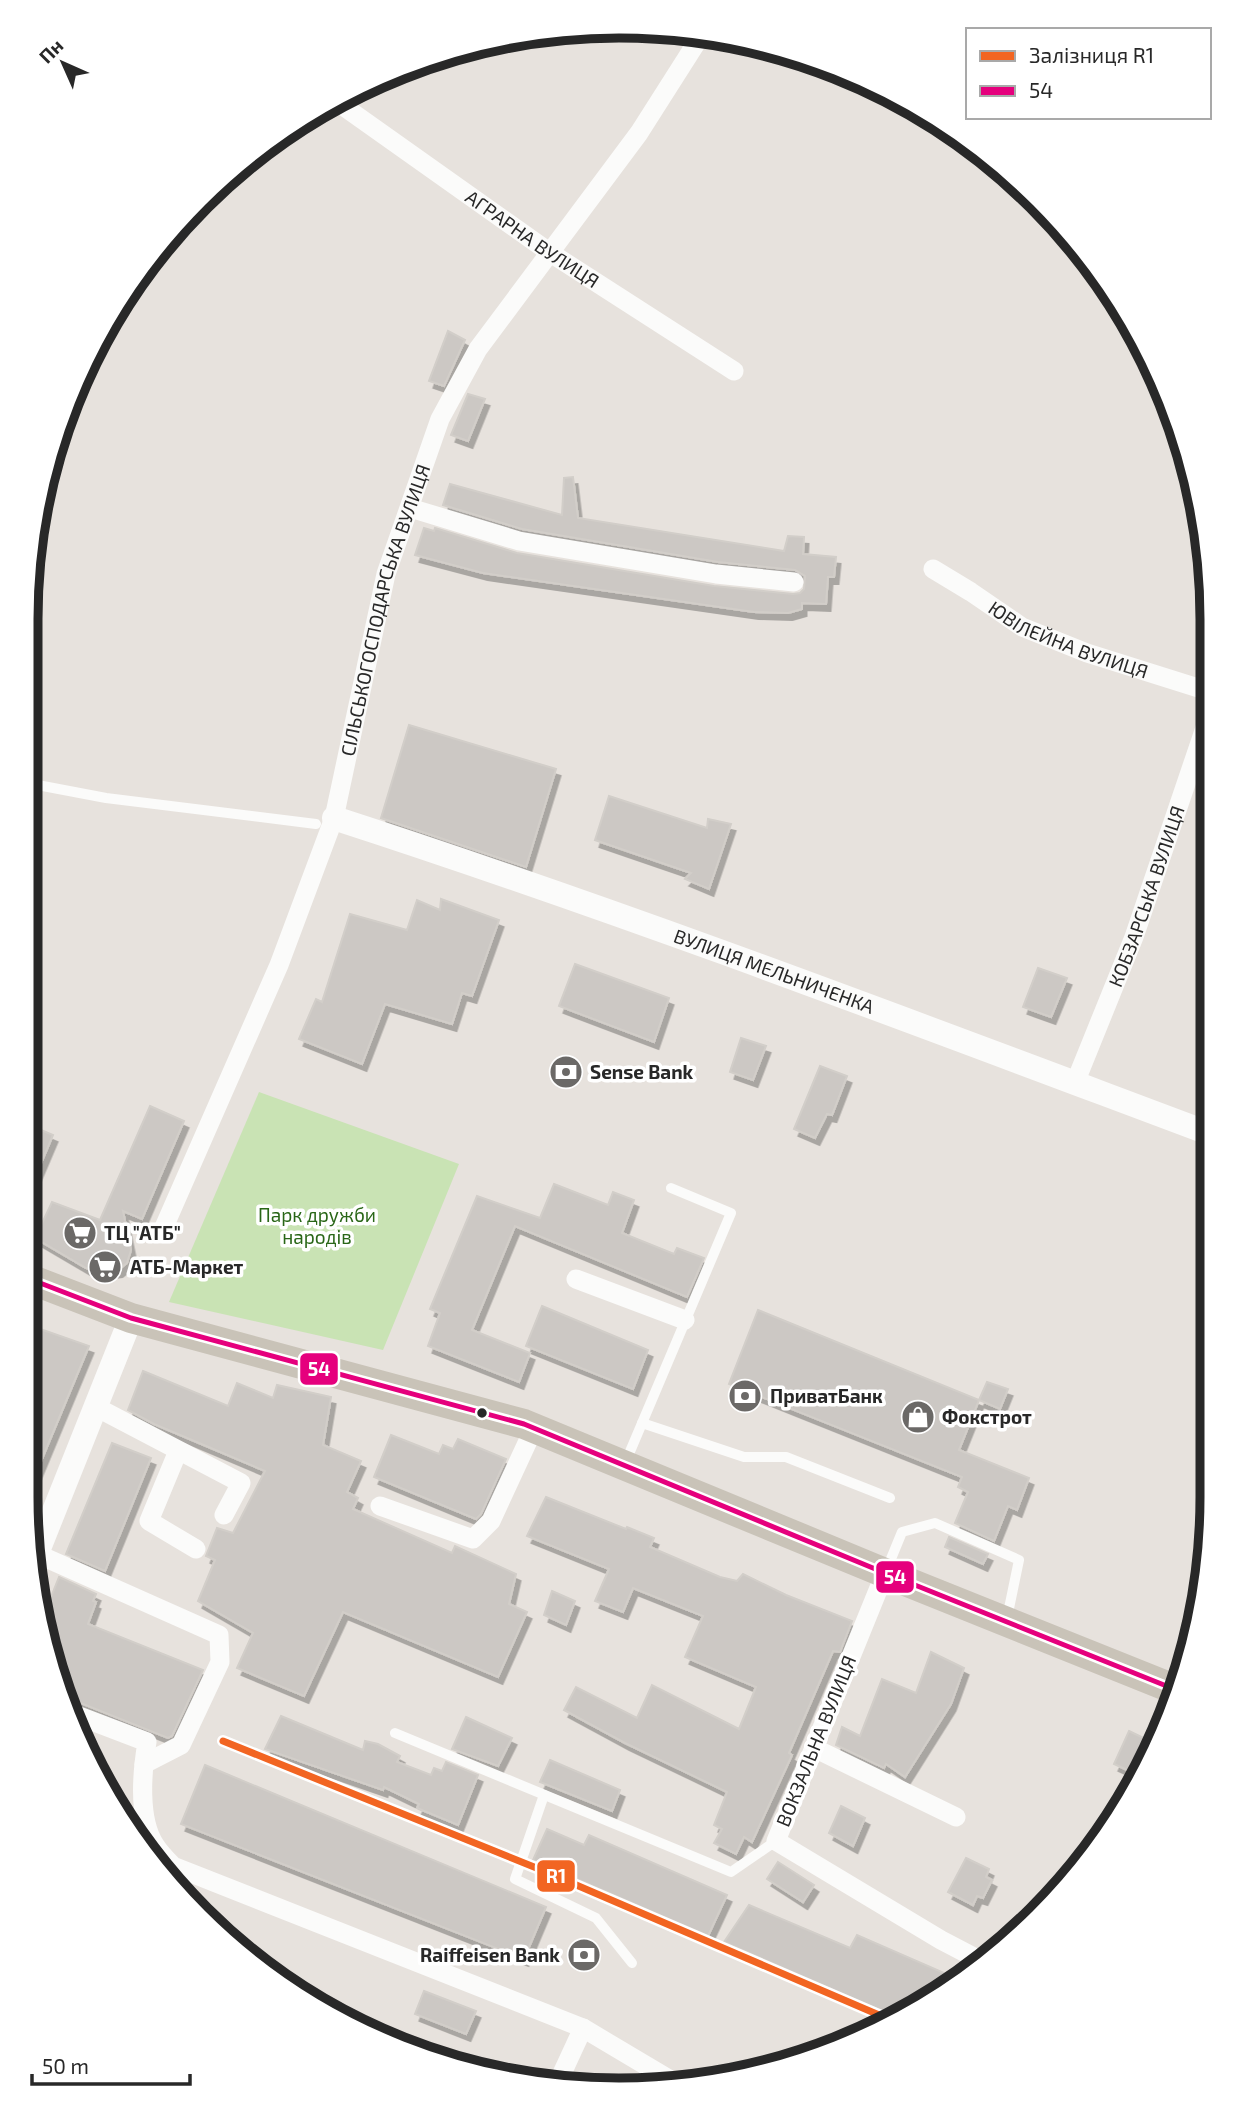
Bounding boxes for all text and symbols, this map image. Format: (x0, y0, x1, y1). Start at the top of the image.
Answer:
north arrow (28, 28, 98, 98)
legend (966, 28, 1211, 119)
text: Пн (34, 34, 67, 67)
text: Залізниця R1 (1029, 42, 1154, 67)
text: 54 (1029, 77, 1053, 102)
street label: АГРАРНА ВУЛИЦЯ (462, 185, 604, 292)
street label: СІЛЬСЬКОГОСПОДАРСЬКА ВУЛИЦЯ (336, 461, 434, 758)
street label: ЮВІЛЕЙНА ВУЛИЦЯ (985, 596, 1151, 683)
street label: КОБЗАРСЬКА ВУЛИЦЯ (1103, 803, 1189, 990)
street label: ВУЛИЦЯ МЕЛЬНИЧЕНКА (671, 924, 878, 1018)
bank icon: Sense Bank (547, 1053, 585, 1091)
place label: Sense Bank (590, 1060, 694, 1083)
park label: Парк дружби народів (258, 1203, 376, 1248)
supermarket icon: ТЦ "АТБ" (61, 1214, 99, 1252)
place label: ТЦ "АТБ" (104, 1221, 181, 1244)
supermarket icon: АТБ-Маркет (86, 1248, 124, 1286)
place label: АТБ-Маркет (130, 1255, 243, 1278)
line badge: 54 (299, 1352, 339, 1386)
text: 54 (308, 1357, 330, 1380)
bank icon: ПриватБанк (726, 1377, 764, 1415)
place label: ПриватБанк (770, 1384, 883, 1407)
shop icon: Фокстрот (899, 1398, 937, 1436)
place label: Фокстрот (942, 1405, 1032, 1428)
unlabelled marker (475, 1406, 489, 1420)
line badge: 54 (875, 1560, 915, 1594)
text: 54 (884, 1565, 906, 1588)
street label: ВОКЗАЛЬНА ВУЛИЦЯ (771, 1652, 860, 1830)
line badge: R1 (536, 1859, 576, 1893)
text: R1 (546, 1864, 566, 1887)
bank icon: Raiffeisen Bank (565, 1936, 603, 1974)
place label: Raiffeisen Bank (420, 1943, 560, 1966)
scale bar (32, 2042, 189, 2086)
text: 50 m (42, 2053, 89, 2078)

